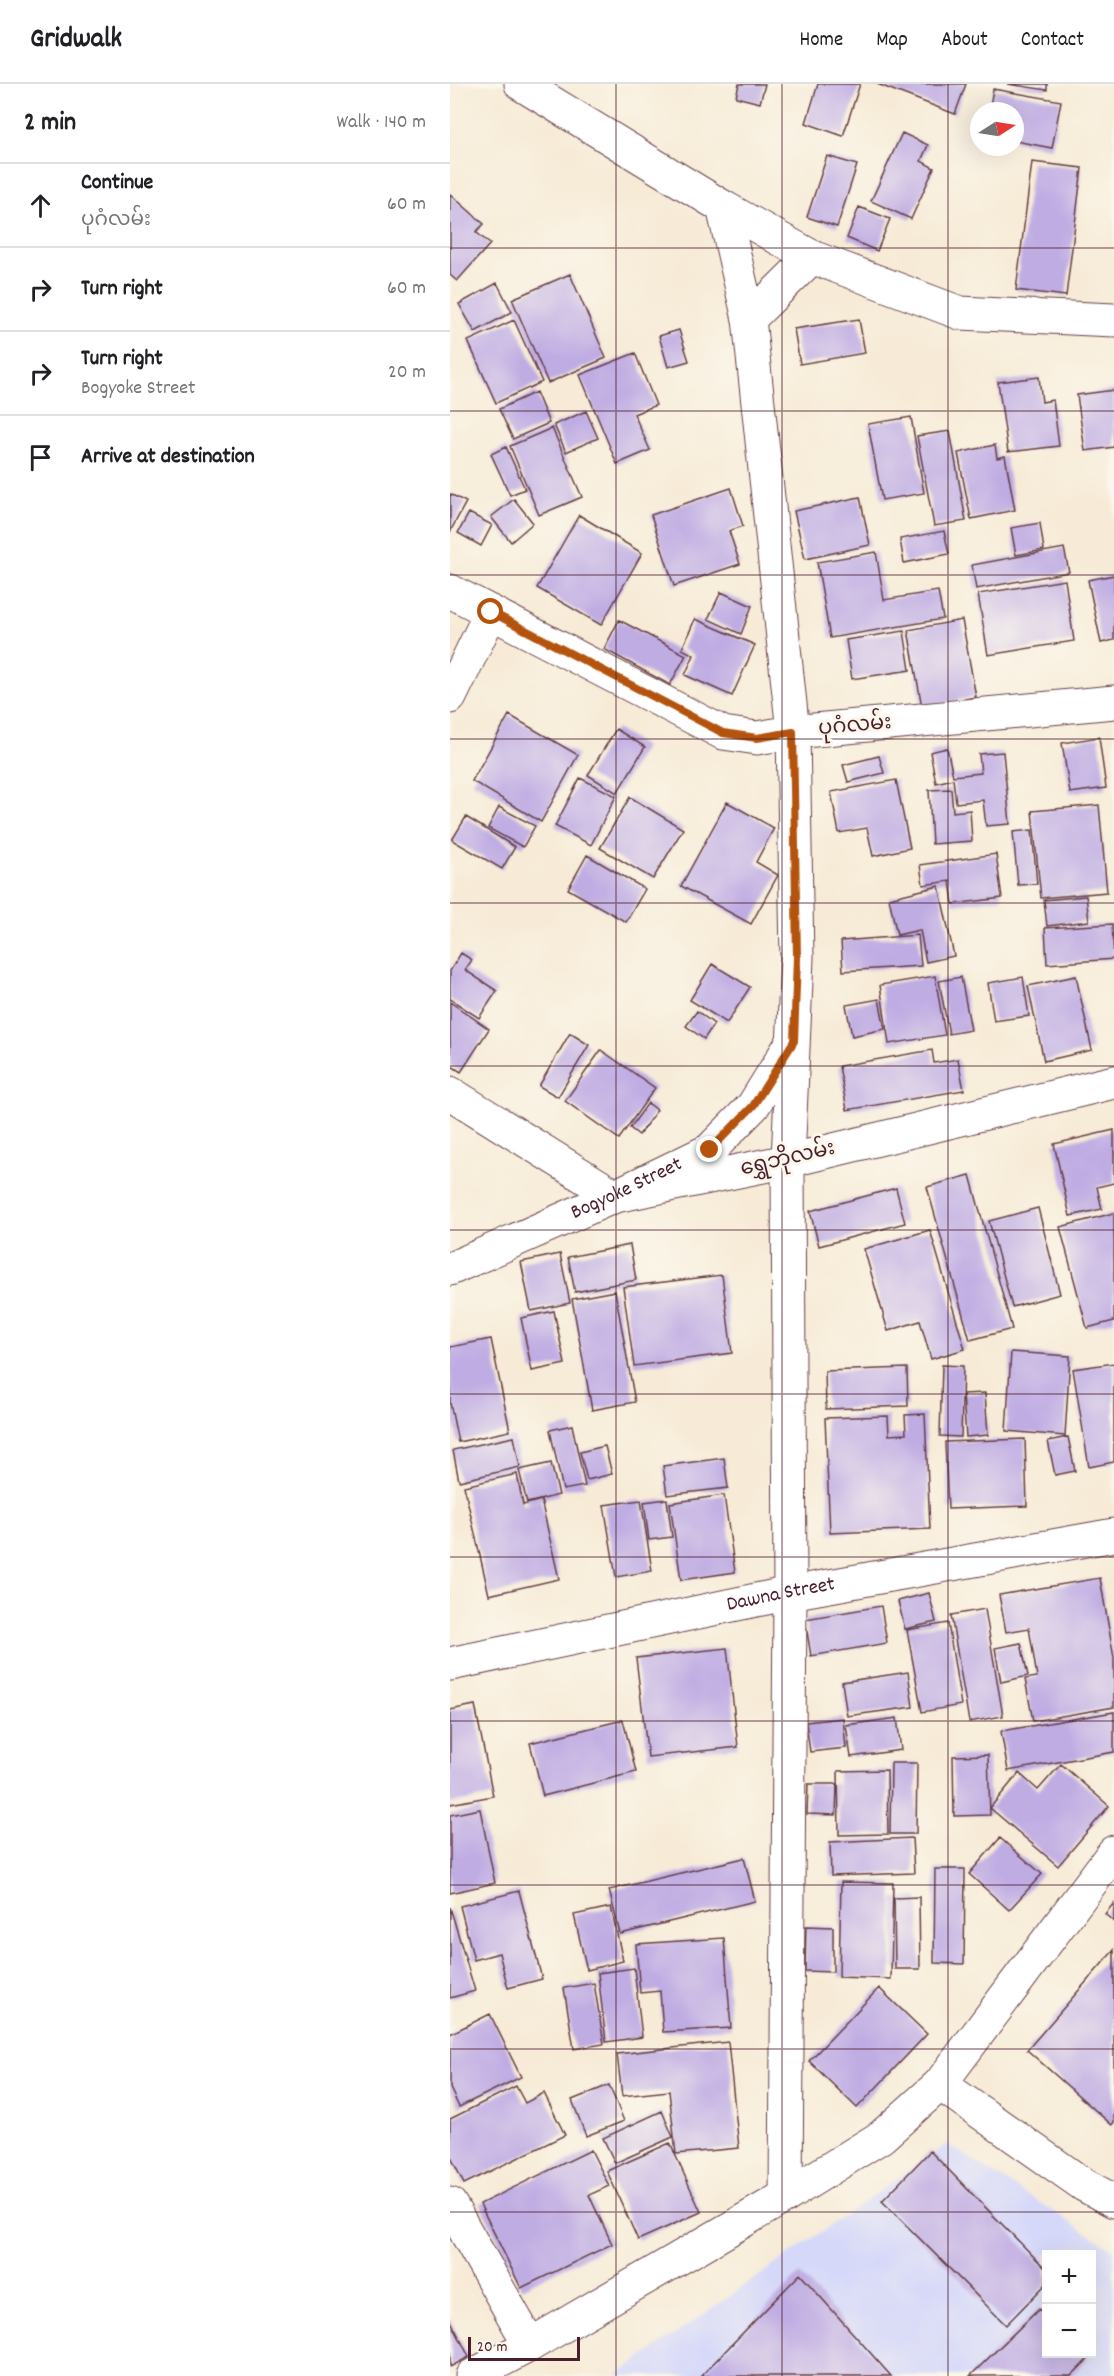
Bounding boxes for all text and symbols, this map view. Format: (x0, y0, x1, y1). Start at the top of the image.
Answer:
text: Gridwalk (30, 21, 122, 61)
text: Home (799, 26, 843, 56)
text: Map (876, 26, 908, 56)
text: About (941, 26, 988, 56)
text: Contact (1021, 26, 1084, 56)
north arrow (970, 102, 1024, 156)
text: 2 min (24, 105, 76, 142)
text: Walk · 140 m (337, 109, 426, 137)
text: Continue (81, 168, 153, 199)
icon: ahead (24, 189, 57, 222)
text: 60 m (387, 191, 426, 219)
text: ပုဂံလမ်း (81, 207, 151, 235)
icon: right (24, 273, 57, 306)
text: Turn right (81, 274, 163, 305)
text: 60 m (387, 275, 426, 303)
text: Turn right (81, 344, 163, 375)
icon: right (24, 357, 57, 390)
text: 20 m (388, 359, 426, 387)
text: Bogyoke Street (81, 375, 195, 403)
icon: arrive (24, 441, 57, 474)
text: Arrive at destination (81, 442, 255, 473)
route start (477, 598, 503, 624)
street label: ပုဂံလမ်း (817, 705, 893, 745)
street label: ရွှေဘိုလမ်း (737, 1131, 838, 1185)
route end (696, 1136, 722, 1162)
street label: Bogyoke Street (566, 1150, 688, 1229)
street label: Dawna Street (724, 1570, 838, 1621)
map controls (1042, 2250, 1096, 2358)
button: + (1042, 2250, 1096, 2304)
button: − (1042, 2304, 1096, 2358)
scale bar (468, 2334, 580, 2362)
text: 20 m (477, 2336, 507, 2359)

